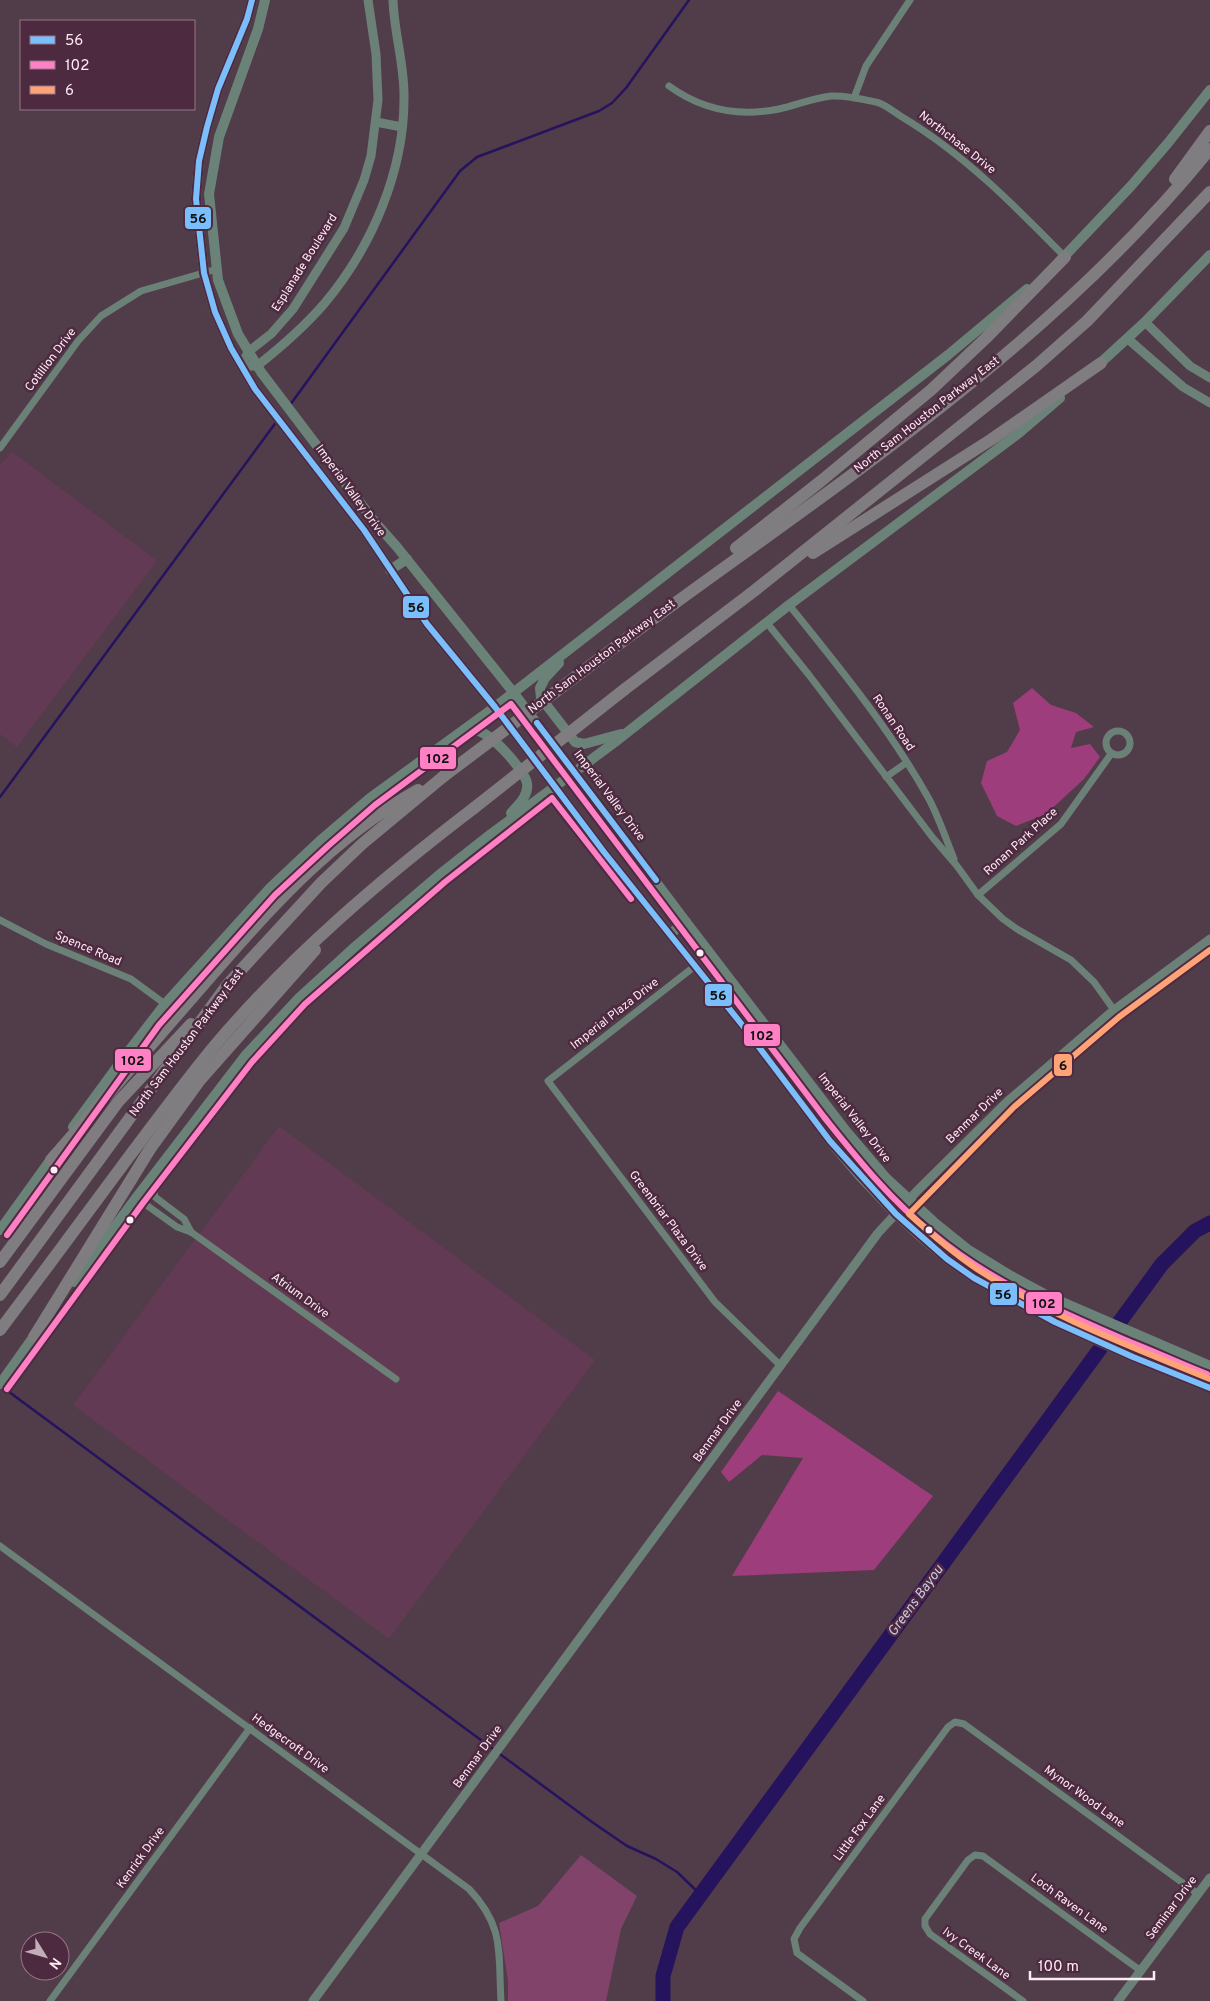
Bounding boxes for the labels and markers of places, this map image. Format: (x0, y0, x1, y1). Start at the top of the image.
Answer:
unlabelled marker (695, 948, 705, 958)
unlabelled marker (49, 1165, 59, 1175)
unlabelled marker (125, 1215, 135, 1225)
unlabelled marker (924, 1225, 934, 1235)

